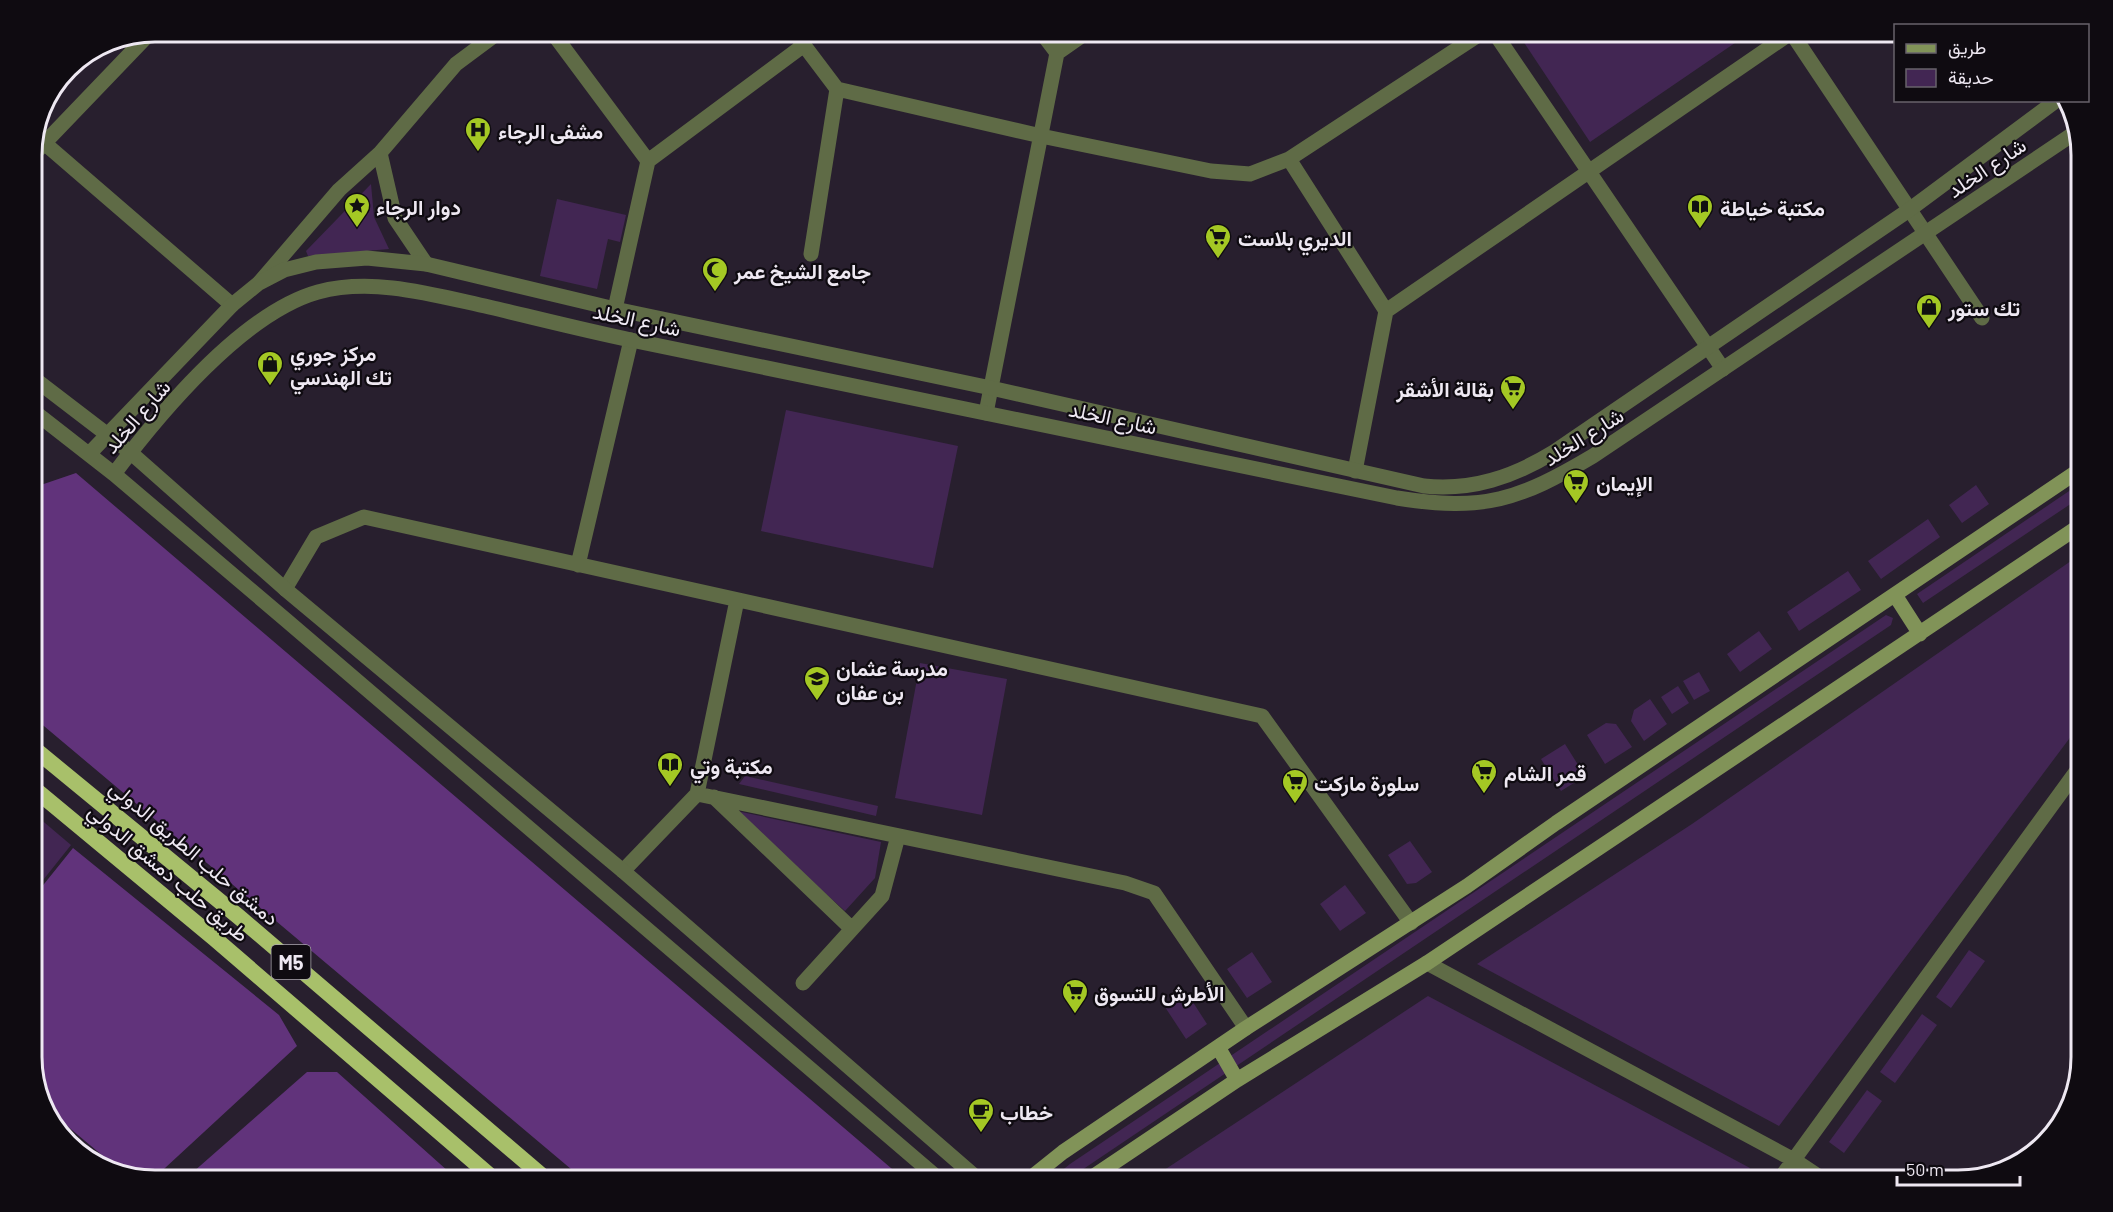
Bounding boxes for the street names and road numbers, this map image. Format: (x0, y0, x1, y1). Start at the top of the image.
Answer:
street label: شارع الخلد (1942, 132, 2032, 205)
street label: شارع الخلد (590, 297, 683, 343)
street label: شارع الخلد (97, 374, 177, 460)
street label: شارع الخلد (1066, 395, 1159, 441)
street label: شارع الخلد (1538, 402, 1629, 473)
street label: دمشق حلب الطريق الدولي (101, 774, 285, 935)
street label: طريق حلب دمشق الدولي (80, 798, 254, 951)
road number: M5 (272, 945, 310, 979)

